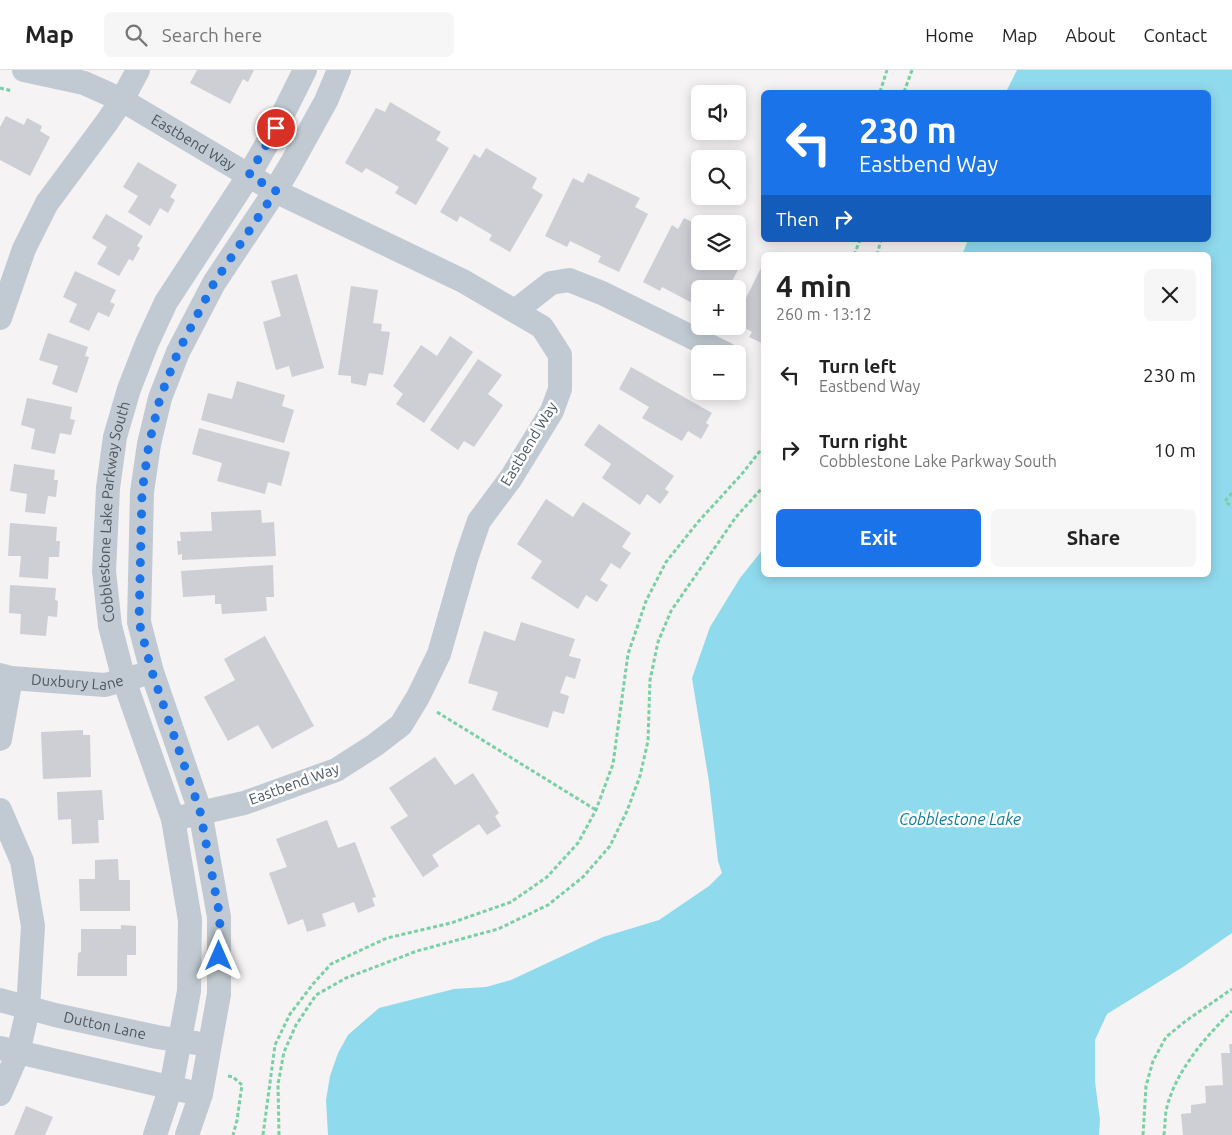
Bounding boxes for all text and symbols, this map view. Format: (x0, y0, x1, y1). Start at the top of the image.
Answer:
search box (104, 12, 454, 57)
text: Map (25, 21, 74, 48)
icon: search (122, 21, 150, 49)
text: Search here (162, 24, 262, 46)
text: Home (925, 25, 974, 45)
text: Map (1002, 25, 1037, 45)
text: About (1065, 25, 1115, 45)
text: Contact (1143, 25, 1207, 45)
map controls (691, 85, 746, 400)
button: sound (691, 85, 746, 140)
pin (255, 107, 297, 149)
street label: Eastbend Way (148, 110, 239, 174)
icon: left (776, 110, 841, 175)
text: 230 m (859, 110, 957, 150)
icon: arrive (262, 114, 290, 142)
button: search (691, 150, 746, 205)
text: Eastbend Way (859, 151, 998, 176)
icon: right (829, 205, 857, 233)
text: Then (776, 208, 819, 230)
button: layers (691, 215, 746, 270)
text: 4 min (776, 269, 852, 303)
button: close (1144, 269, 1196, 321)
button: + (691, 280, 746, 335)
text: 260 m · 13:12 (776, 305, 872, 323)
button: − (691, 345, 746, 400)
text: Turn left (819, 355, 897, 377)
icon: left (776, 361, 804, 389)
text: 230 m (1143, 364, 1196, 386)
text: Eastbend Way (819, 377, 920, 395)
street label: Cobblestone Lake Parkway South (95, 399, 133, 623)
street label: Eastbend Way (497, 399, 560, 489)
text: Turn right (819, 430, 907, 452)
icon: right (776, 436, 804, 464)
text: 10 m (1154, 439, 1196, 461)
text: Cobblestone Lake Parkway South (819, 452, 1057, 470)
button: Exit (776, 509, 981, 567)
button: Share (991, 509, 1196, 567)
street label: Duxbury Lane (30, 671, 125, 693)
street label: Eastbend Way (246, 759, 341, 808)
water label: Cobblestone Lake (899, 810, 1021, 828)
position arrow (192, 929, 244, 981)
street label: Dutton Lane (62, 1008, 148, 1042)

